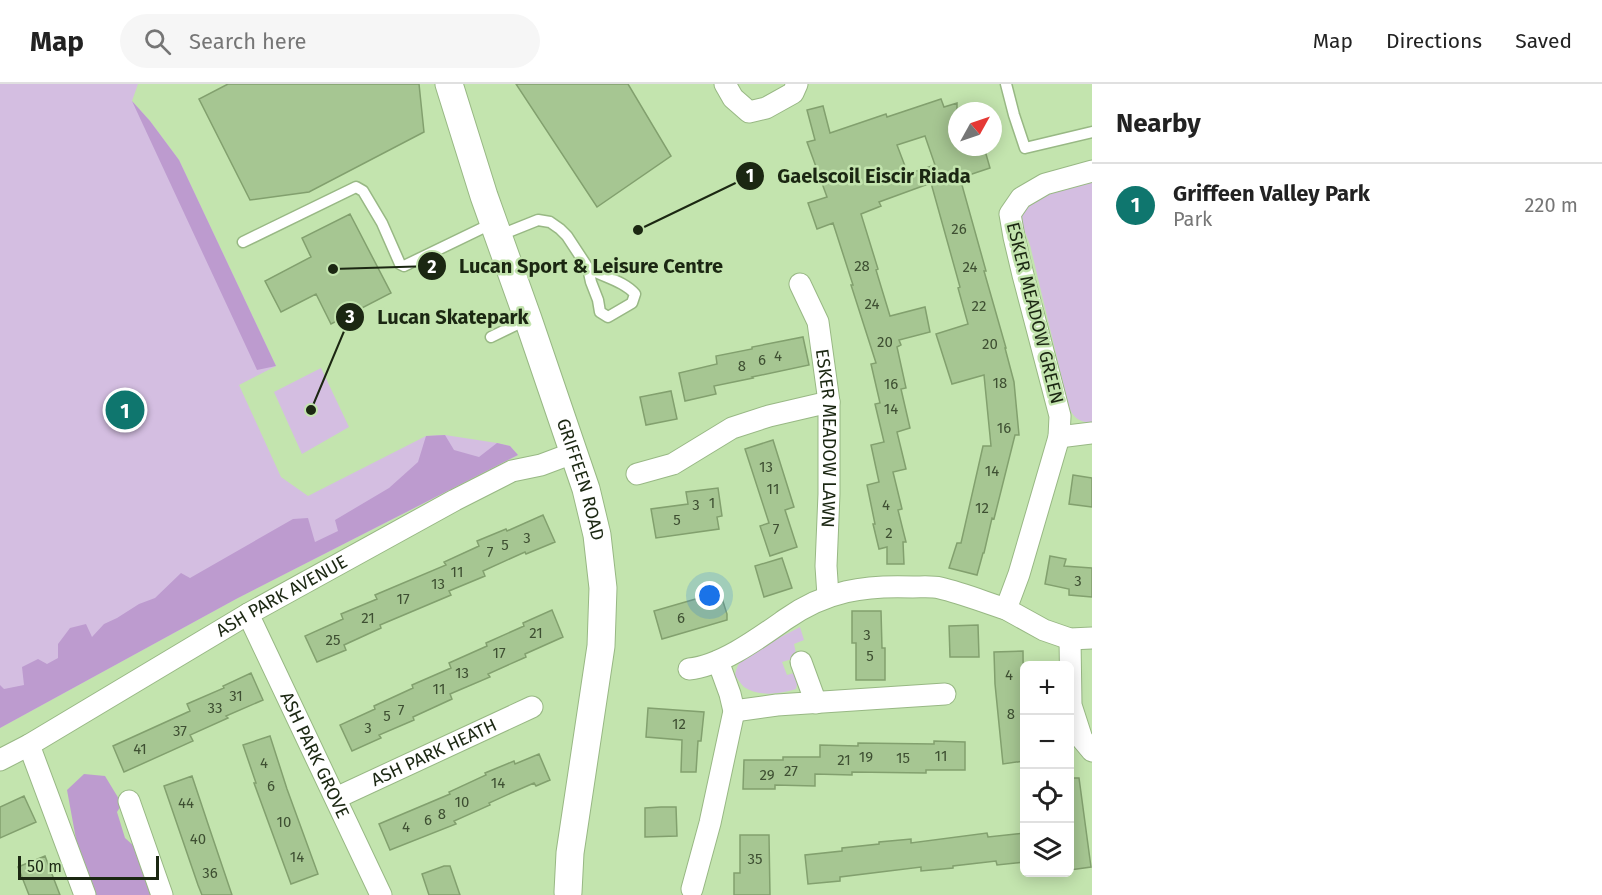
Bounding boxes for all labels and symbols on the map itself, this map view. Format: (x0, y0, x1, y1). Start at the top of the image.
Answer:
north arrow (948, 102, 1002, 156)
callout: Gaelscoil Eiscir Riada (735, 157, 983, 195)
text: Gaelscoil Eiscir Riada (777, 164, 971, 188)
text: 1 (746, 165, 754, 187)
house number: 26 (951, 220, 967, 238)
street label: ESKER MEADOW GREEN (1002, 220, 1068, 406)
callout: Lucan Sport & Leisure Centre (417, 247, 735, 285)
text: Lucan Sport & Leisure Centre (459, 254, 723, 278)
text: 2 (427, 256, 437, 278)
house number: 28 (854, 257, 870, 275)
house number: 24 (962, 258, 978, 276)
house number: 24 (864, 295, 880, 313)
house number: 22 (972, 297, 986, 315)
callout: Lucan Skatepark (335, 298, 540, 336)
text: Lucan Skatepark (377, 305, 530, 329)
text: 3 (344, 306, 355, 328)
house number: 20 (877, 333, 893, 351)
house number: 20 (982, 335, 998, 353)
house number: 4 (774, 347, 782, 365)
street label: ESKER MEADOW LAWN (811, 348, 840, 528)
house number: 6 (758, 351, 766, 369)
house number: 8 (738, 357, 746, 375)
house number: 18 (993, 374, 1007, 392)
house number: 16 (884, 375, 898, 393)
pin: 1 (106, 388, 144, 432)
house number: 14 (884, 400, 898, 418)
street label: GRIFFEEN ROAD (552, 416, 609, 543)
house number: 16 (997, 419, 1011, 437)
house number: 13 (759, 458, 773, 476)
house number: 14 (985, 462, 999, 480)
house number: 11 (767, 480, 779, 498)
house number: 1 (709, 494, 715, 512)
house number: 3 (692, 496, 700, 514)
house number: 4 (882, 496, 890, 514)
house number: 12 (975, 499, 989, 517)
house number: 5 (673, 511, 681, 529)
house number: 7 (773, 520, 780, 538)
house number: 2 (885, 524, 893, 542)
house number: 3 (523, 529, 531, 547)
house number: 5 (501, 536, 509, 554)
house number: 7 (487, 543, 494, 561)
street label: ASH PARK AVENUE (212, 551, 351, 642)
house number: 11 (451, 563, 463, 581)
house number: 3 (1074, 572, 1082, 590)
house number: 13 (431, 575, 445, 593)
your location (695, 581, 724, 610)
house number: 17 (396, 590, 410, 608)
house number: 21 (361, 609, 375, 627)
house number: 6 (677, 609, 685, 627)
house number: 21 (529, 624, 543, 642)
house number: 3 (863, 626, 871, 644)
house number: 25 (326, 631, 340, 649)
house number: 17 (492, 644, 506, 662)
house number: 5 (866, 647, 874, 665)
house number: 13 (455, 664, 469, 682)
house number: 4 (1005, 666, 1013, 684)
house number: 11 (433, 680, 445, 698)
house number: 31 (229, 687, 243, 705)
street label: ASH PARK GROVE (275, 688, 354, 822)
house number: 33 (208, 699, 222, 717)
house number: 7 (398, 701, 405, 719)
house number: 8 (1007, 705, 1015, 723)
house number: 5 (383, 707, 391, 725)
street label: ASH PARK HEATH (368, 714, 500, 791)
house number: 12 (672, 715, 686, 733)
house number: 3 (364, 719, 372, 737)
house number: 37 (173, 722, 187, 740)
house number: 41 (133, 740, 147, 758)
house number: 11 (935, 747, 947, 765)
house number: 19 (859, 748, 873, 766)
house number: 15 (896, 749, 910, 767)
house number: 21 (837, 751, 851, 769)
house number: 4 (260, 754, 268, 772)
house number: 27 (784, 762, 798, 780)
house number: 29 (759, 766, 775, 784)
house number: 14 (491, 774, 505, 792)
house number: 6 (267, 777, 275, 795)
house number: 10 (455, 793, 469, 811)
house number: 44 (178, 794, 194, 812)
house number: 8 (438, 805, 446, 823)
house number: 6 (424, 811, 432, 829)
house number: 10 (277, 813, 291, 831)
house number: 4 (402, 818, 410, 836)
house number: 40 (190, 830, 206, 848)
house number: 14 (290, 848, 304, 866)
house number: 35 (747, 850, 763, 868)
scale bar (18, 853, 159, 880)
house number: 36 (202, 864, 218, 882)

